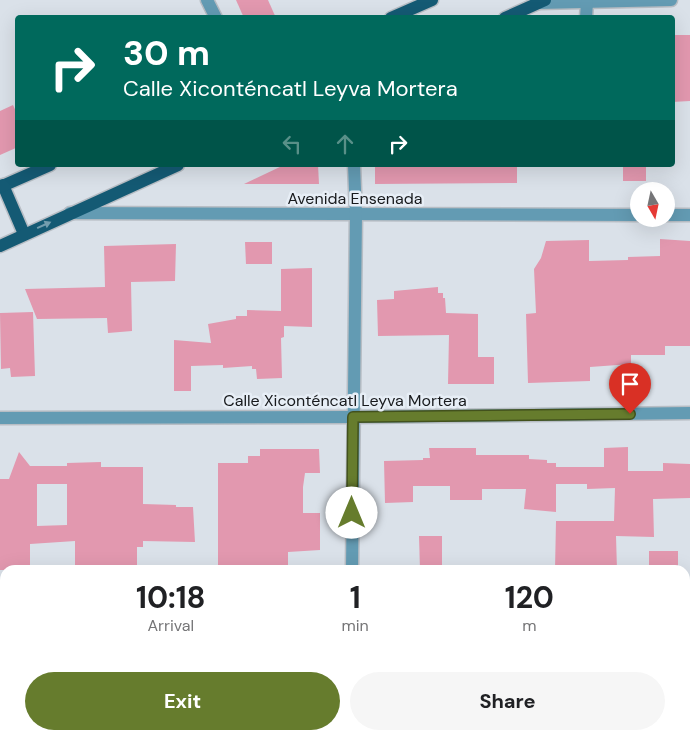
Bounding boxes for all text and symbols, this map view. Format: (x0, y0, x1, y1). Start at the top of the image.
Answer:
text: 30 m (123, 30, 210, 76)
icon: right (40, 35, 105, 100)
text: Calle Xiconténcatl Leyva Mortera (123, 74, 458, 103)
icon: left (278, 130, 306, 158)
icon: ahead (331, 130, 359, 158)
icon: right (384, 130, 412, 158)
north arrow (630, 182, 675, 228)
map controls (630, 182, 675, 227)
street label: Avenida Ensenada (288, 188, 422, 209)
one-way arrow (37, 221, 51, 229)
pin (609, 363, 651, 414)
icon: arrive (616, 370, 644, 398)
street label: Calle Xiconténcatl Leyva Mortera (223, 390, 467, 411)
position arrow (325, 486, 377, 538)
text: 10:18 (136, 578, 206, 617)
text: 1 (350, 578, 361, 617)
text: 120 (505, 578, 554, 617)
text: Arrival (147, 615, 194, 636)
text: min (342, 615, 369, 636)
text: m (522, 615, 537, 636)
button: Exit (25, 672, 340, 730)
button: Share (350, 672, 665, 730)

